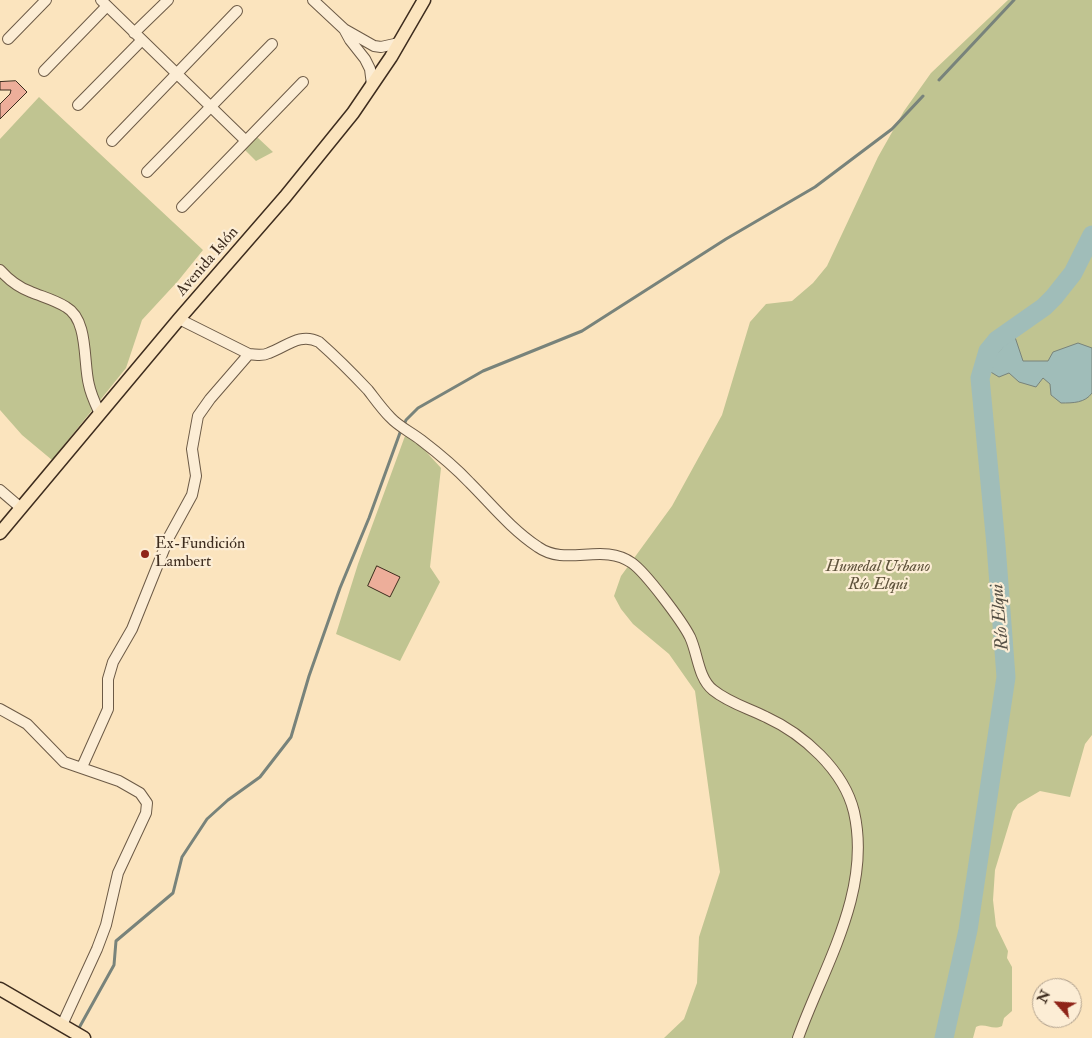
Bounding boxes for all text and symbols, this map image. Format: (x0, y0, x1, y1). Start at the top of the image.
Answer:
street label: Avenida Islón (173, 223, 243, 301)
place label: Ex-Fundición Lambert (155, 535, 245, 573)
marker: Ex-Fundición Lambert (139, 548, 151, 560)
park label: Humedal Urbano Río Elqui (826, 558, 930, 596)
water label: Río Elqui (987, 583, 1015, 651)
north arrow (1032, 978, 1082, 1028)
text: N (1034, 987, 1054, 1006)

